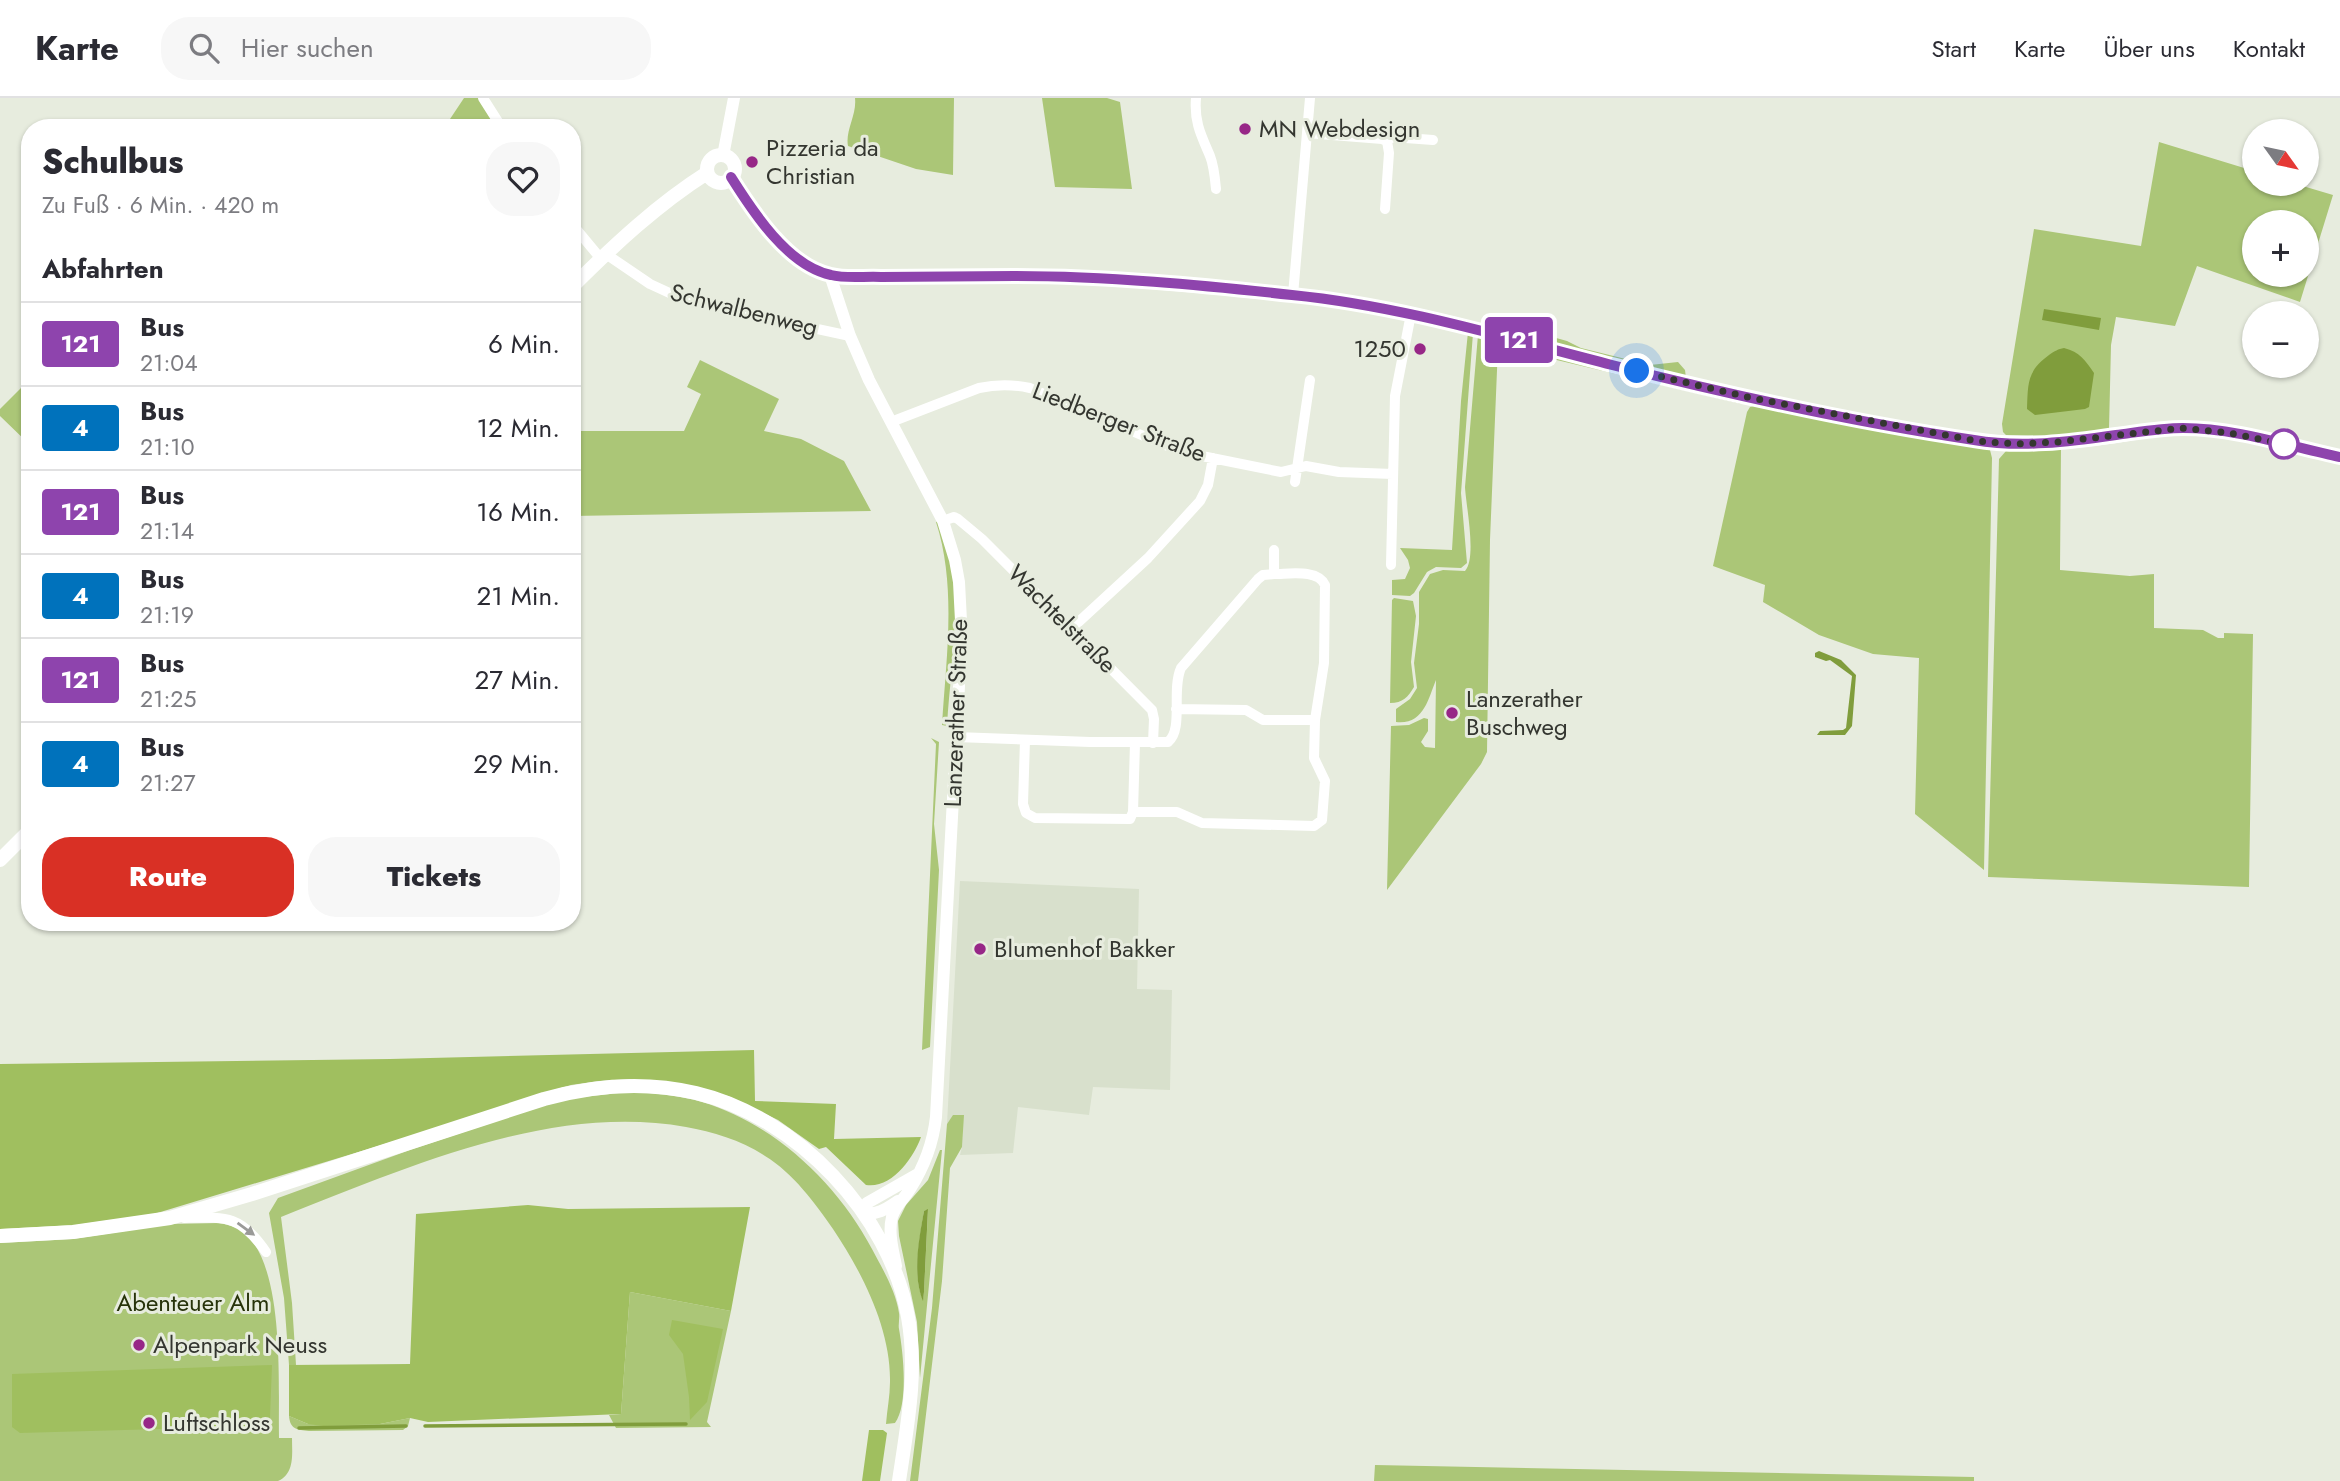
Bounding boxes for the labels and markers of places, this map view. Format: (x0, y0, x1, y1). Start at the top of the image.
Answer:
place label: MN Webdesign (1259, 111, 1420, 146)
marker: MN Webdesign (1237, 121, 1253, 137)
place label: Pizzeria da Christian (766, 130, 879, 193)
marker: Pizzeria da Christian (744, 154, 760, 170)
place label: 1250 (1354, 331, 1406, 366)
marker: 1250 (1412, 341, 1428, 357)
unlabelled marker (2269, 429, 2299, 459)
place label: Lanzerather Buschweg (1466, 681, 1583, 744)
marker: Lanzerather Buschweg (1444, 705, 1460, 721)
place label: Blumenhof Bakker (994, 931, 1176, 966)
marker: Blumenhof Bakker (972, 941, 988, 957)
place label: Alpenpark Neuss (153, 1327, 327, 1362)
marker: Alpenpark Neuss (131, 1337, 147, 1353)
place label: Luftschloss (163, 1405, 270, 1440)
marker: Luftschloss (141, 1415, 157, 1431)

